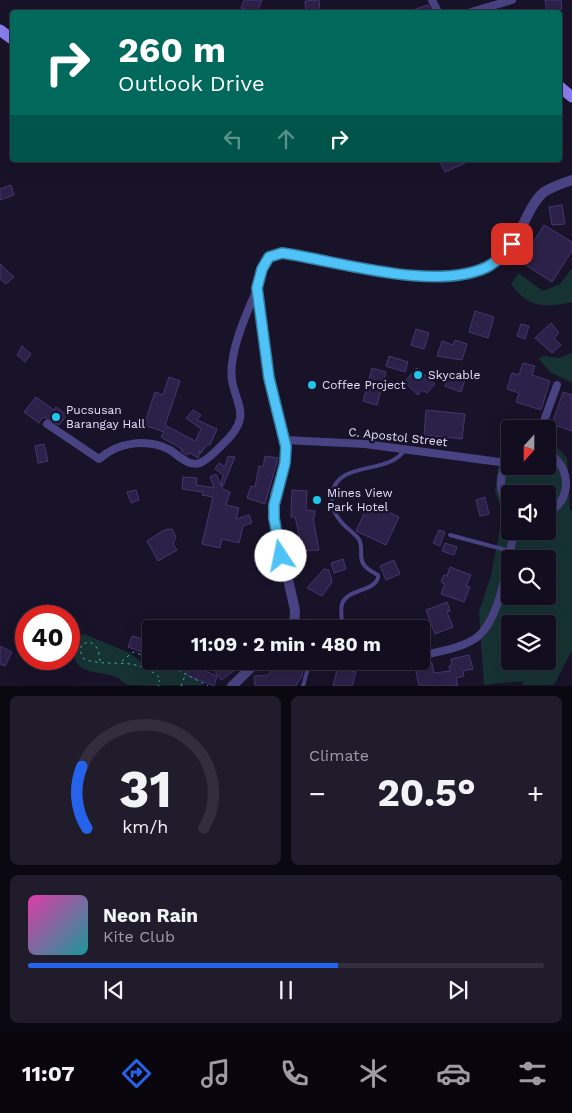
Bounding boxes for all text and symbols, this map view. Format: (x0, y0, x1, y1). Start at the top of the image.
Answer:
text: 260 m (118, 29, 226, 71)
icon: right (35, 30, 100, 95)
text: Outlook Drive (118, 71, 265, 96)
icon: left (219, 125, 247, 153)
icon: ahead (272, 125, 300, 153)
icon: right (325, 125, 353, 153)
pin (491, 223, 533, 265)
icon: arrive (498, 230, 526, 258)
place label: Skycable (428, 368, 480, 382)
marker: Skycable (412, 369, 424, 381)
place label: Coffee Project (322, 378, 406, 392)
marker: Coffee Project (306, 379, 318, 391)
place label: Pucsusan Barangay Hall (66, 403, 146, 431)
marker: Pucsusan Barangay Hall (50, 411, 62, 423)
north arrow (501, 420, 556, 475)
map controls (501, 420, 556, 670)
street label: C. Apostol Street (348, 425, 448, 449)
button: sound (501, 485, 556, 540)
place label: Mines View Park Hotel (327, 486, 393, 514)
marker: Mines View Park Hotel (311, 494, 323, 506)
position arrow (254, 529, 306, 581)
button: search (501, 550, 556, 605)
speed limit sign: 40 (15, 605, 80, 670)
button: layers (501, 615, 556, 670)
text: 11:09 · 2 min · 480 m (191, 633, 381, 656)
text: Climate (309, 746, 369, 765)
text: 31 (119, 759, 172, 820)
text: 20.5° (377, 771, 476, 815)
text: − (309, 777, 326, 810)
text: + (527, 777, 544, 810)
text: km/h (122, 816, 169, 837)
text: Neon Rain (103, 904, 198, 927)
text: Kite Club (103, 927, 175, 946)
icon: previous (100, 976, 128, 1004)
icon: pause (272, 976, 300, 1004)
icon: next (444, 976, 472, 1004)
icon: directions (119, 1056, 154, 1091)
icon: music (198, 1056, 233, 1091)
icon: phone (277, 1056, 312, 1091)
icon: climate (356, 1056, 391, 1091)
icon: car (436, 1056, 471, 1091)
icon: filters (515, 1056, 550, 1091)
text: 11:07 (22, 1061, 75, 1086)

